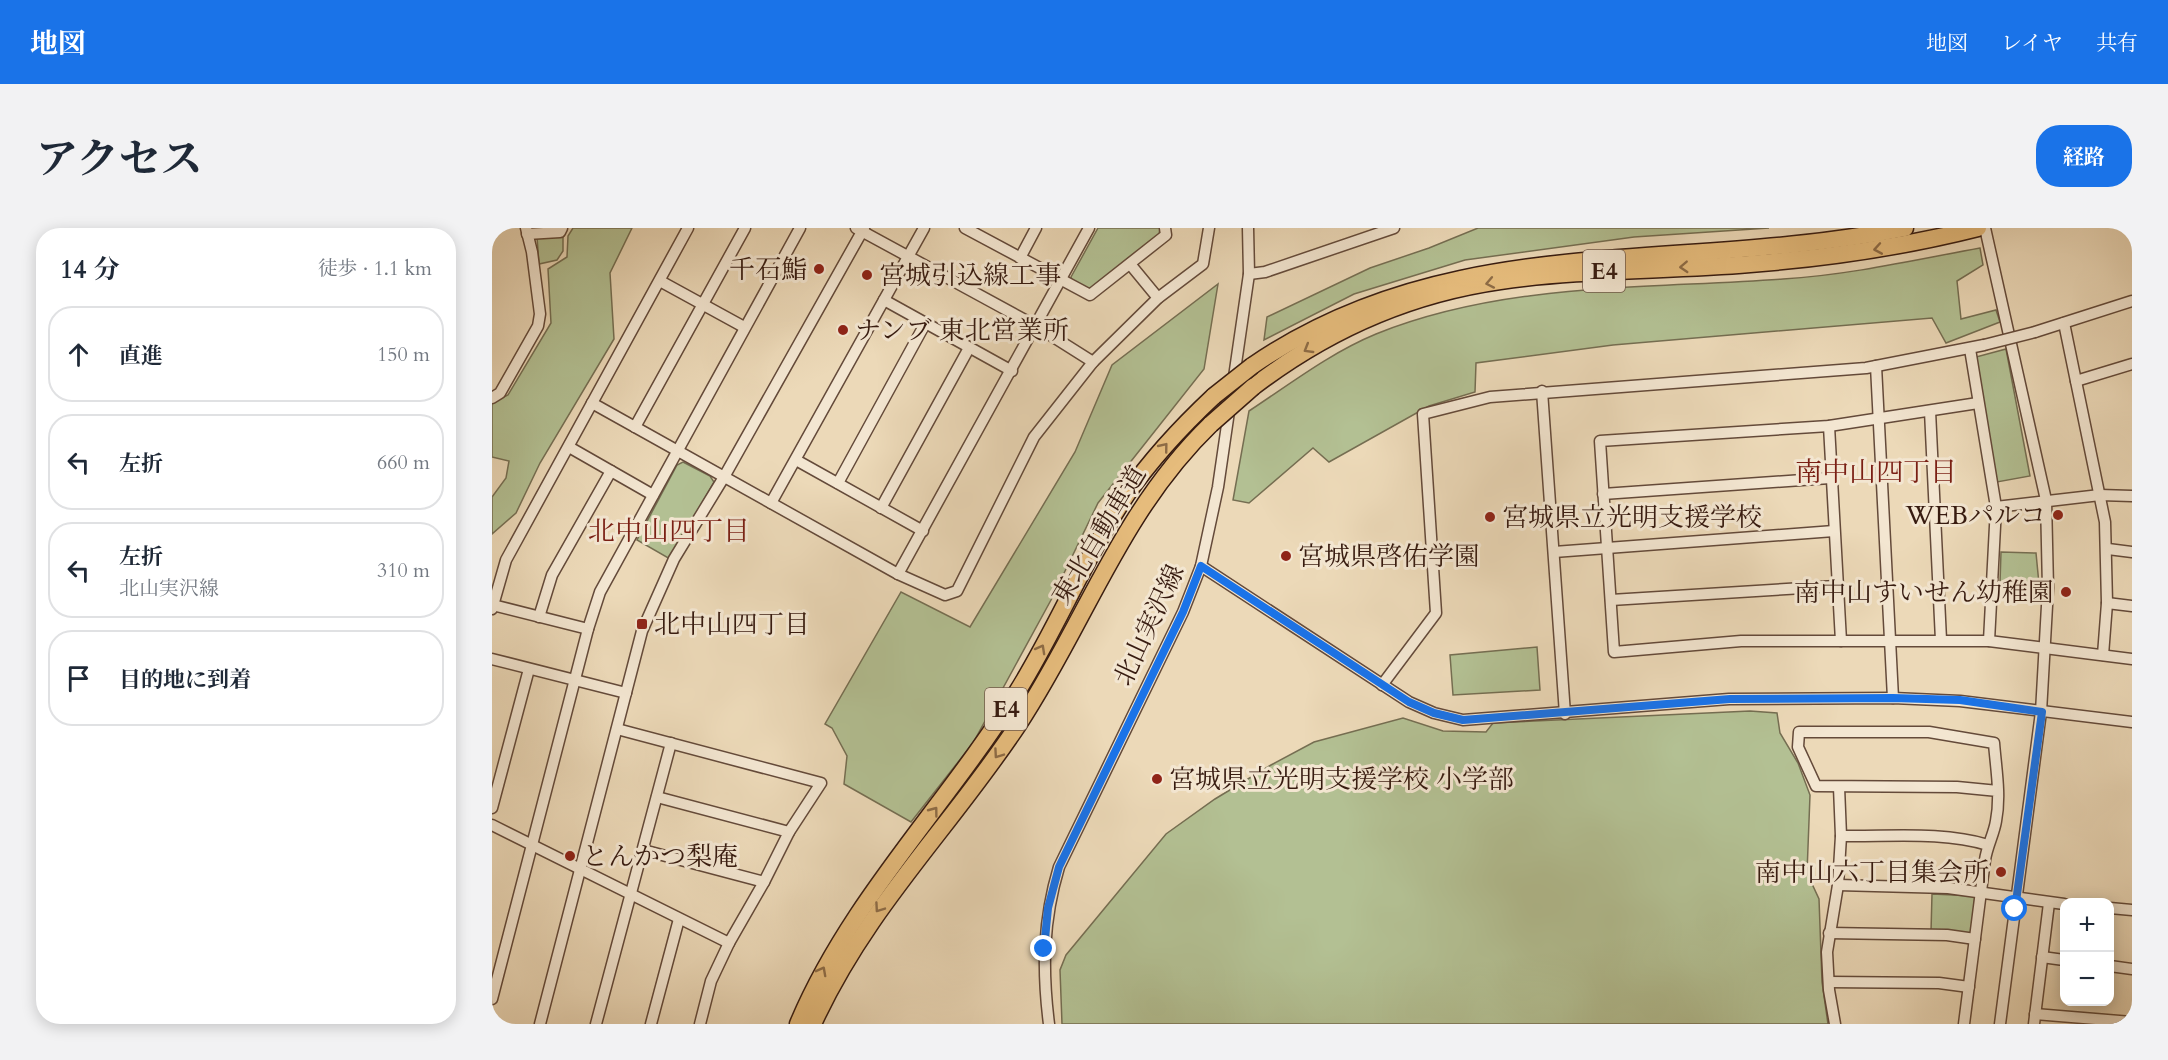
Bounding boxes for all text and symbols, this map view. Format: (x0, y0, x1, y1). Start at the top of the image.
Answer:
text: 地図 (30, 25, 86, 63)
text: 地図 (1926, 29, 1968, 58)
text: レイヤ (2001, 29, 2063, 58)
text: 共有 (2096, 29, 2138, 58)
button: 経路 (2036, 125, 2132, 187)
text: アクセス (36, 131, 203, 188)
one-way arrow (1874, 242, 1884, 255)
road number: E4 (1583, 250, 1625, 292)
text: 14 分 (60, 252, 120, 287)
place label: 千石鮨 (729, 252, 807, 287)
text: 徒歩 · 1.1 km (318, 255, 432, 282)
place label: 宮城引込線工事 (879, 258, 1061, 293)
one-way arrow (1680, 261, 1689, 274)
marker: 千石鮨 (812, 262, 826, 276)
marker: 宮城引込線工事 (860, 268, 874, 282)
one-way arrow (1485, 276, 1495, 289)
place label: ナンブ 東北営業所 (855, 313, 1069, 348)
marker: ナンブ 東北営業所 (836, 323, 850, 337)
icon: ahead (62, 338, 95, 371)
text: 直進 (119, 341, 163, 371)
text: 150 m (377, 341, 430, 368)
one-way arrow (1304, 341, 1314, 353)
one-way arrow (1156, 443, 1167, 454)
icon: left (62, 446, 95, 479)
text: 左折 (119, 449, 163, 479)
text: 660 m (377, 449, 430, 476)
district label: 南中山四丁目 (1795, 454, 1957, 491)
street label: 東北自動車道 (1044, 459, 1154, 611)
place label: WEBパルコ (1905, 498, 2046, 533)
place label: 宮城県立光明支援学校 (1502, 500, 1762, 535)
marker: WEBパルコ (2051, 508, 2065, 522)
marker: 宮城県立光明支援学校 (1483, 510, 1497, 524)
district label: 北中山四丁目 (588, 513, 750, 550)
place label: 宮城県啓佑学園 (1298, 539, 1480, 574)
text: 左折 (119, 542, 163, 572)
marker: 宮城県啓佑学園 (1279, 549, 1293, 563)
icon: left (62, 554, 95, 587)
text: 310 m (377, 557, 430, 584)
street label: 北山実沢線 (1106, 559, 1192, 691)
text: 北山実沢線 (119, 575, 219, 602)
place label: 南中山すいせん幼稚園 (1794, 575, 2054, 610)
marker: 南中山すいせん幼稚園 (2059, 585, 2073, 599)
place label: 北中山四丁目 (654, 607, 810, 642)
marker: 北中山四丁目 (635, 617, 649, 631)
one-way arrow (1034, 645, 1045, 655)
icon: arrive (62, 662, 95, 695)
text: 目的地に到着 (119, 665, 251, 695)
road number: E4 (985, 688, 1027, 730)
one-way arrow (994, 747, 1005, 758)
place label: 宮城県立光明支援学校 小学部 (1169, 762, 1514, 797)
marker: 宮城県立光明支援学校 小学部 (1150, 772, 1164, 786)
one-way arrow (927, 807, 938, 818)
place label: とんかつ梨庵 (582, 839, 738, 874)
marker: とんかつ梨庵 (563, 849, 577, 863)
place label: 南中山六丁目集会所 (1755, 855, 1989, 890)
marker: 南中山六丁目集会所 (1994, 865, 2008, 879)
route start (2001, 895, 2027, 921)
map controls (2060, 898, 2114, 1006)
button: + (2060, 898, 2114, 952)
one-way arrow (875, 901, 886, 912)
route end (1030, 935, 1056, 961)
button: − (2060, 952, 2114, 1006)
one-way arrow (815, 967, 826, 977)

